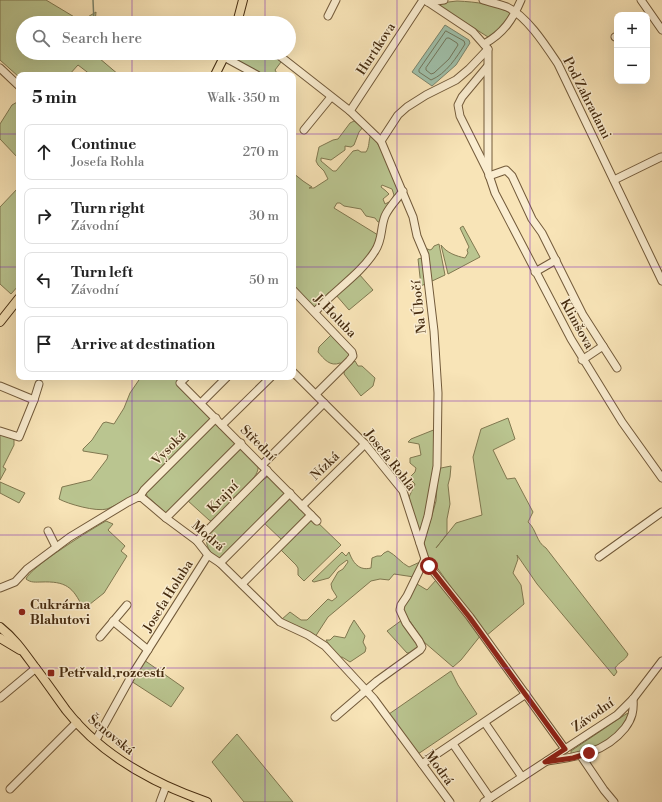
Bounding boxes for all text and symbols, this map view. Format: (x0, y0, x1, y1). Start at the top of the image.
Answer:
map controls (614, 12, 650, 84)
button: + (614, 12, 650, 48)
search box (16, 16, 296, 60)
street label: Hurtíkova (353, 19, 399, 78)
icon: search (30, 27, 52, 49)
text: Search here (62, 29, 142, 48)
button: − (614, 48, 650, 84)
street label: Pod Zahradami (559, 54, 615, 142)
text: 5 min (32, 87, 77, 109)
text: Walk · 350 m (207, 90, 280, 106)
text: Continue (71, 135, 136, 154)
icon: ahead (33, 141, 55, 163)
text: 270 m (243, 144, 279, 160)
text: Josefa Rohla (71, 154, 144, 170)
text: Turn right (71, 199, 145, 218)
icon: right (33, 205, 55, 227)
text: 30 m (249, 208, 279, 224)
text: Závodní (71, 218, 119, 234)
text: Turn left (71, 263, 133, 282)
icon: left (33, 269, 55, 291)
text: 50 m (249, 272, 279, 288)
street label: Na Úbočí (407, 279, 430, 335)
text: Závodní (71, 282, 119, 298)
street label: J. Holuba (310, 290, 360, 341)
street label: Klimšova (557, 296, 597, 352)
icon: arrive (33, 333, 55, 355)
text: Arrive at destination (71, 335, 215, 354)
street label: Střední (237, 422, 280, 465)
street label: Josefa Rohla (360, 425, 419, 494)
street label: Vysoká (148, 427, 190, 469)
street label: Nízká (307, 448, 343, 484)
street label: Krajní (204, 477, 242, 516)
street label: Modrá (188, 517, 228, 555)
street label: Josefa Holuba (139, 557, 197, 636)
route start (420, 557, 438, 575)
place label: Cukrárna Blahutovi (30, 597, 91, 628)
marker: Cukrárna Blahutovi (17, 607, 27, 617)
place label: Petřvald,rozcestí (59, 665, 165, 681)
marker: Petřvald,rozcestí (46, 668, 56, 678)
street label: Závodní (569, 694, 618, 735)
street label: Šenovská (85, 711, 138, 759)
route end (580, 744, 598, 762)
street label: Modrá (421, 748, 457, 789)

